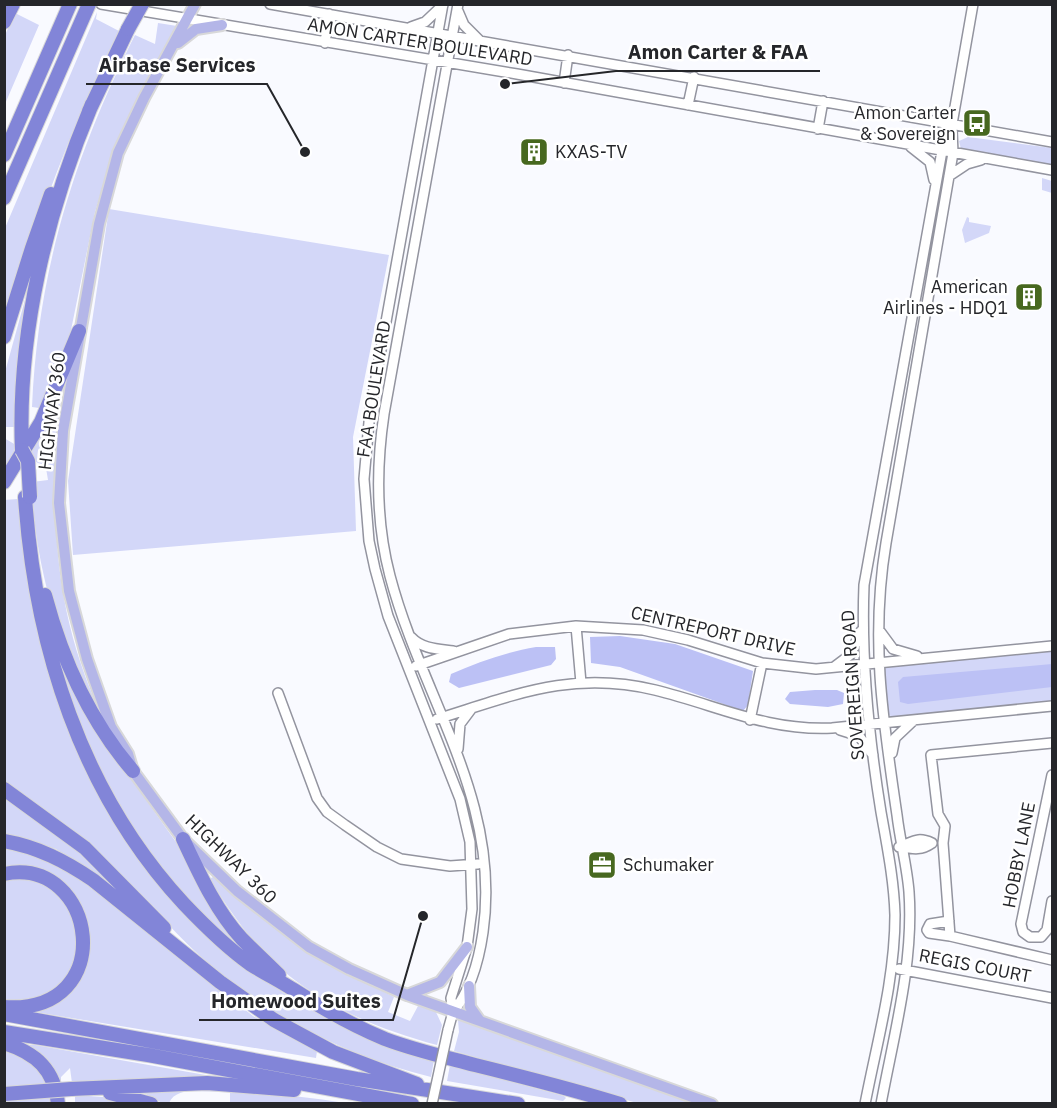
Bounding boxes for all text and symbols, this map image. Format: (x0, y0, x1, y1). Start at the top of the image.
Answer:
street label: AMON CARTER BOULEVARD (306, 12, 534, 71)
callout: Amon Carter & FAA (616, 33, 820, 71)
text: Amon Carter & FAA (628, 38, 808, 65)
callout: Airbase Services (86, 46, 267, 84)
text: Airbase Services (98, 51, 256, 78)
place label: Amon Carter & Sovereign (854, 101, 956, 145)
bus stop icon: Amon Carter & Sovereign (961, 107, 993, 139)
building icon: KXAS-TV (518, 136, 550, 168)
place label: KXAS-TV (555, 140, 627, 163)
place label: American Airlines - HDQ1 (883, 275, 1008, 319)
building icon: American Airlines - HDQ1 (1013, 281, 1045, 313)
street label: FAA BOULEVARD (351, 319, 396, 459)
street label: HIGHWAY 360 (33, 350, 70, 471)
street label: CENTREPORT DRIVE (629, 600, 798, 661)
street label: SOVEREIGN ROAD (836, 609, 869, 761)
street label: HOBBY LANE (997, 800, 1040, 910)
street label: HIGHWAY 360 (181, 809, 282, 908)
office icon: Schumaker (586, 849, 618, 881)
place label: Schumaker (623, 853, 714, 876)
street label: REGIS COURT (917, 943, 1033, 988)
callout: Homewood Suites (199, 982, 393, 1020)
text: Homewood Suites (211, 987, 381, 1014)

